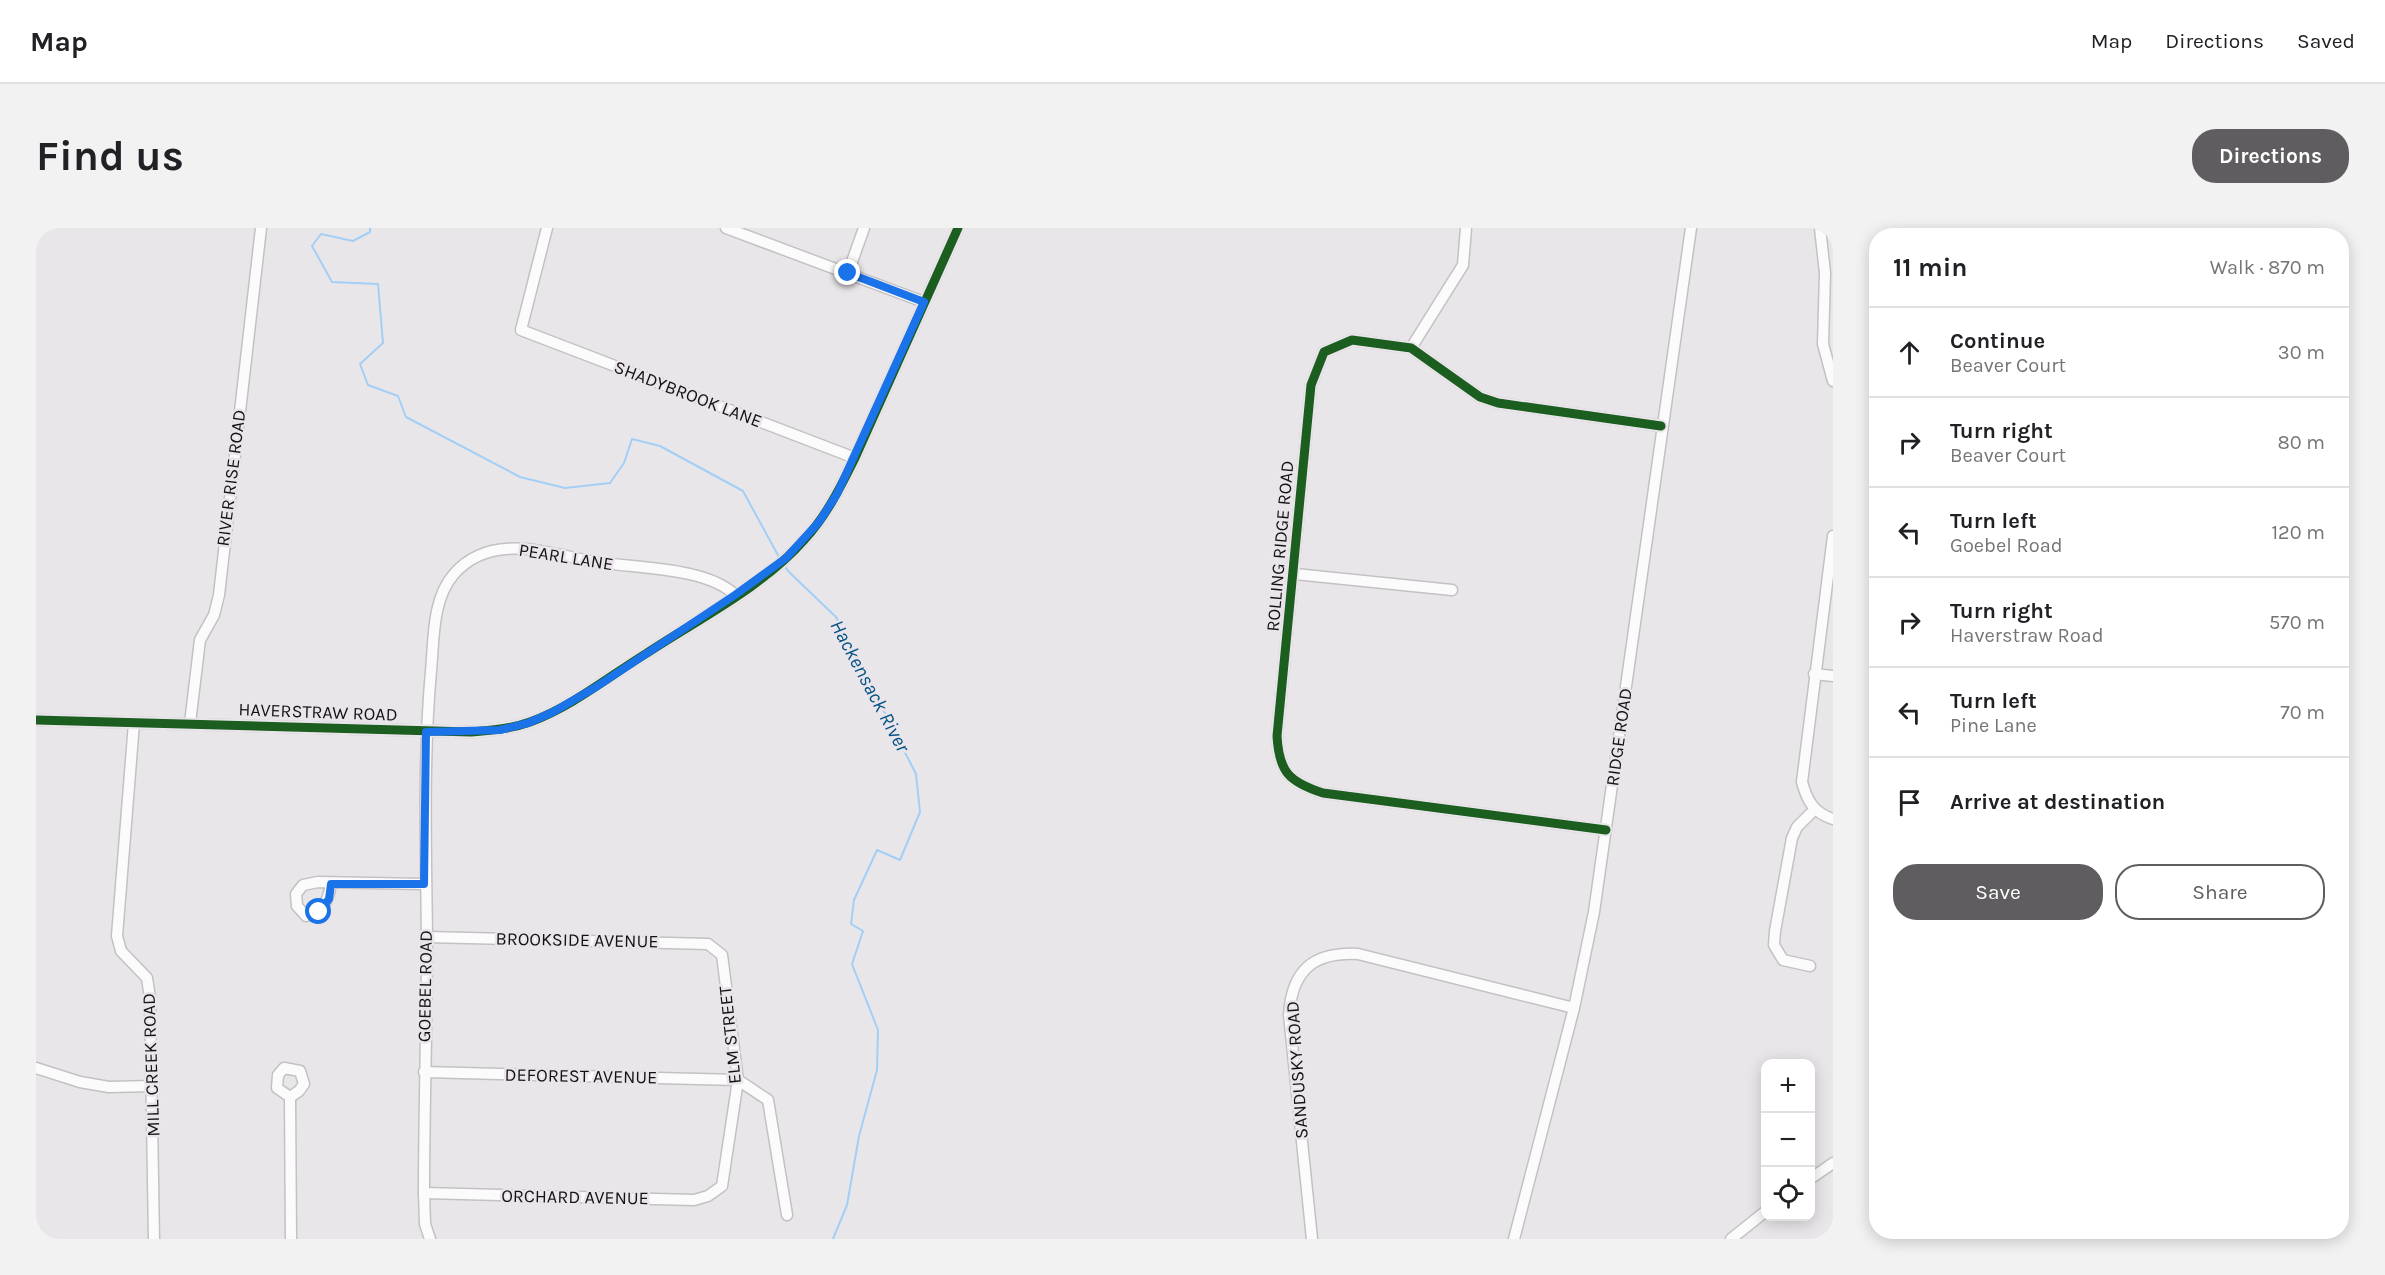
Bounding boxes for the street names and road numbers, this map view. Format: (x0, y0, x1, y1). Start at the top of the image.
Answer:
street label: SHADYBROOK LANE (611, 356, 765, 432)
street label: RIVER RISE ROAD (212, 408, 250, 548)
street label: ROLLING RIDGE ROAD (1262, 460, 1298, 632)
street label: PEARL LANE (517, 539, 615, 575)
street label: RIDGE ROAD (1601, 687, 1637, 787)
street label: HAVERSTRAW ROAD (238, 698, 398, 726)
street label: BROOKSIDE AVENUE (495, 928, 659, 952)
street label: GOEBEL ROAD (413, 930, 437, 1042)
street label: ELM STREET (714, 985, 746, 1085)
street label: MILL CREEK ROAD (137, 993, 165, 1137)
street label: SANDUSKY ROAD (1281, 1000, 1313, 1140)
street label: DEFOREST AVENUE (505, 1064, 657, 1088)
street label: ORCHARD AVENUE (501, 1185, 649, 1209)

